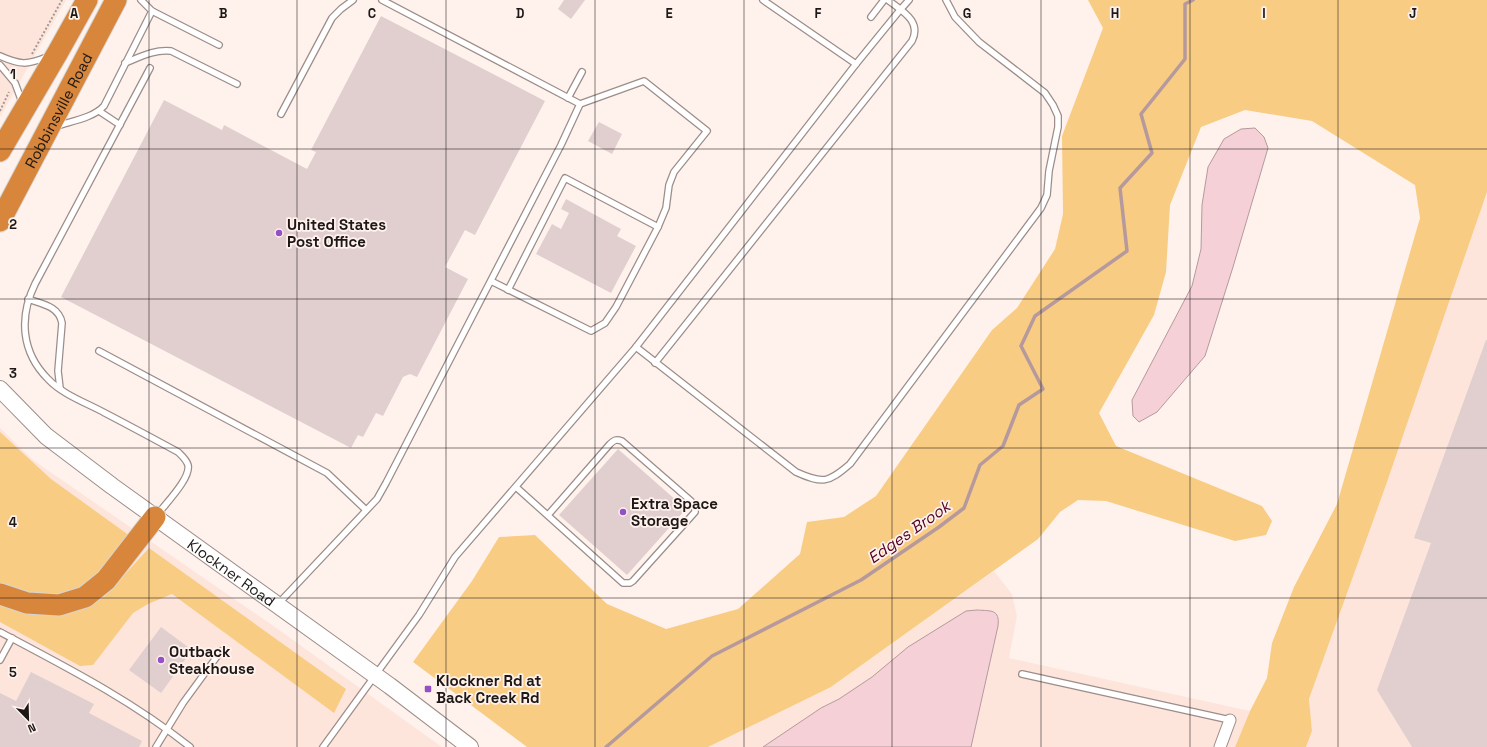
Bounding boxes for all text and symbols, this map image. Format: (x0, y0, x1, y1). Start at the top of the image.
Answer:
text: A (70, 5, 79, 22)
text: B (219, 5, 228, 22)
text: C (368, 5, 376, 22)
text: D (516, 5, 525, 22)
text: E (665, 5, 673, 22)
text: F (815, 5, 822, 22)
text: G (963, 5, 971, 22)
text: H (1111, 5, 1119, 22)
text: I (1262, 5, 1266, 22)
text: J (1409, 5, 1417, 22)
street label: Robbinsville Road (20, 50, 96, 171)
text: 1 (10, 66, 16, 83)
place label: United States Post Office (287, 215, 386, 251)
text: 2 (9, 216, 17, 233)
marker: United States Post Office (274, 228, 284, 238)
text: 3 (9, 365, 17, 382)
place label: Extra Space Storage (631, 494, 718, 530)
water label: Edges Brook (864, 494, 956, 568)
marker: Extra Space Storage (618, 507, 628, 517)
text: 4 (9, 514, 17, 531)
street label: Klockner Road (184, 534, 279, 610)
place label: Outback Steakhouse (169, 642, 255, 678)
marker: Outback Steakhouse (156, 655, 166, 665)
text: 5 (9, 664, 17, 681)
place label: Klockner Rd at Back Creek Rd (436, 671, 541, 707)
marker: Klockner Rd at Back Creek Rd (423, 684, 433, 694)
north arrow (8, 699, 48, 739)
text: N (26, 720, 38, 736)

